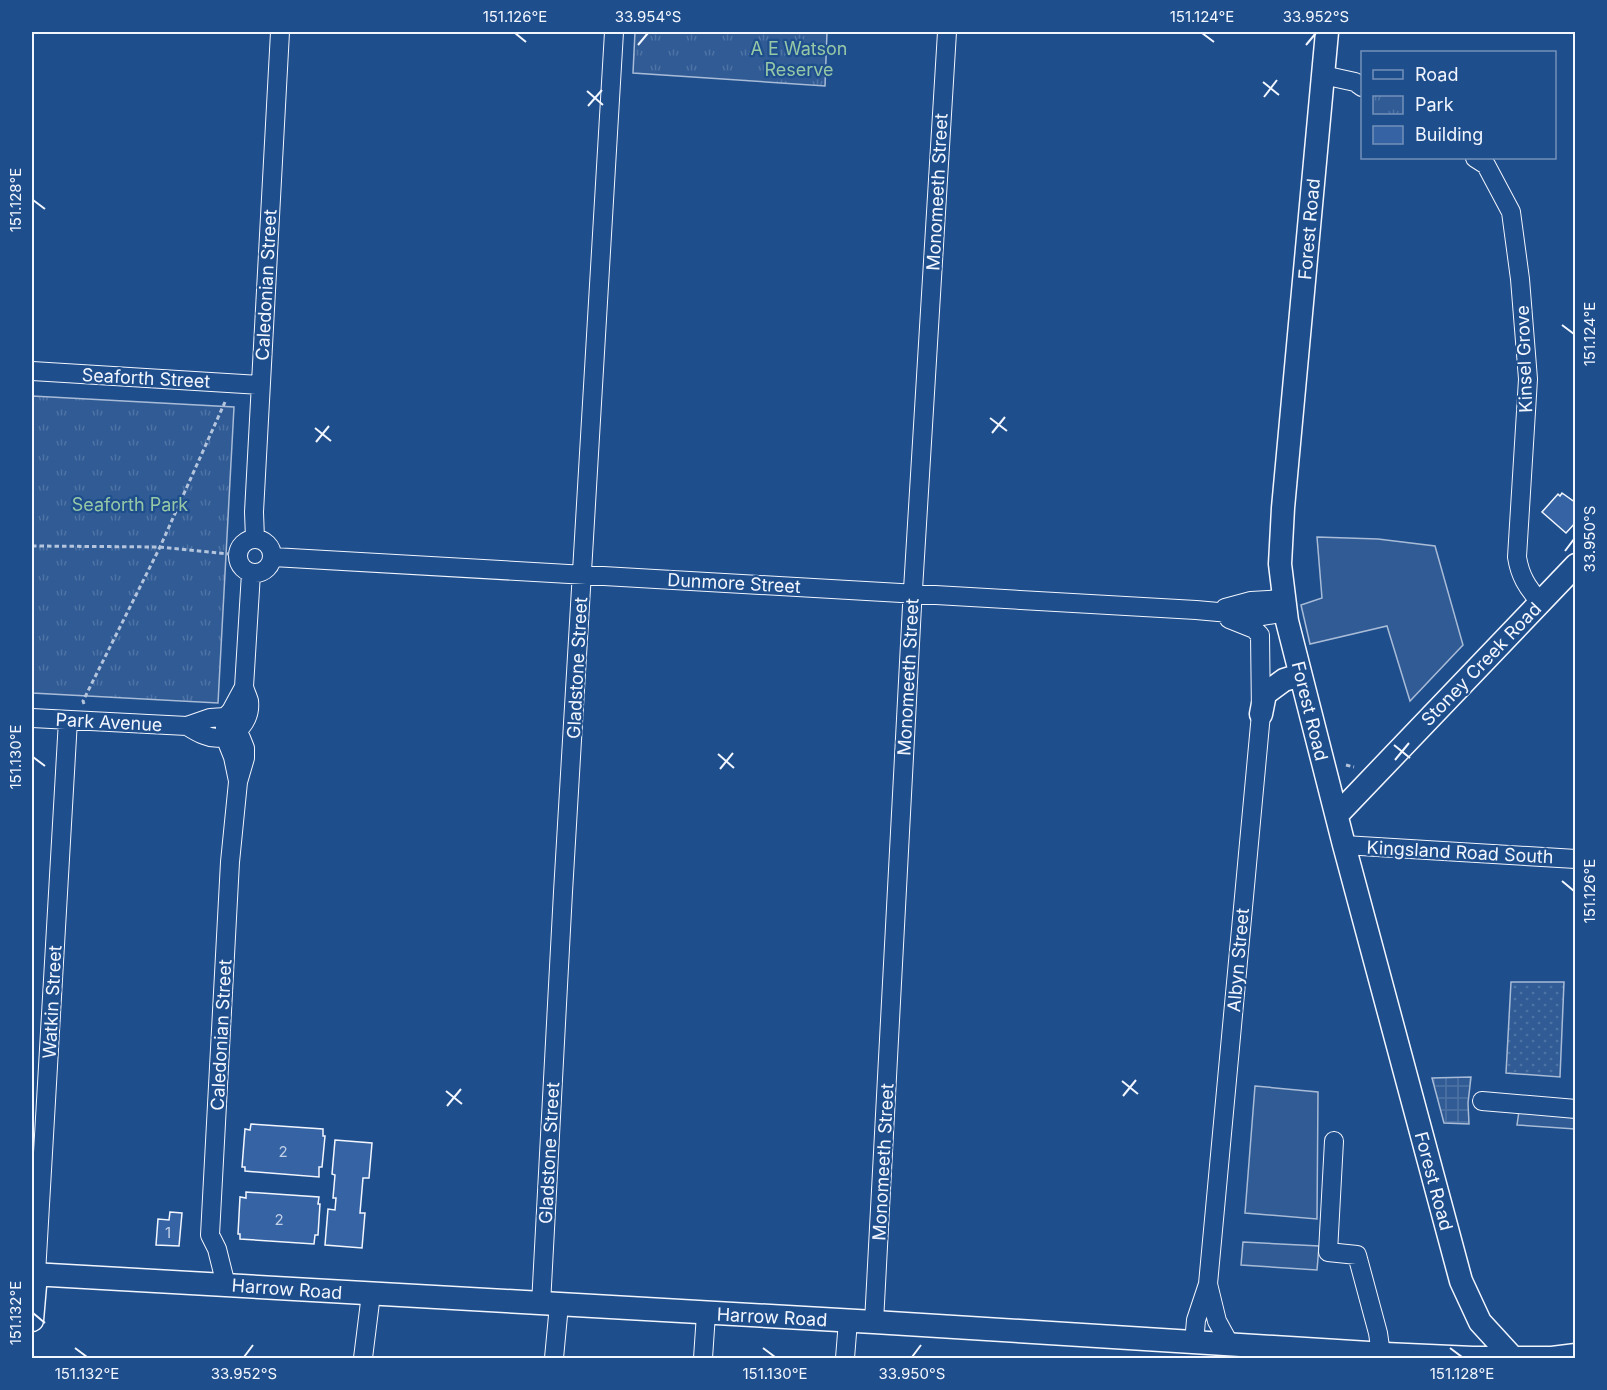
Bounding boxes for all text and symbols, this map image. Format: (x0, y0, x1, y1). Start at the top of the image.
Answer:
text: 151.126°E (483, 7, 547, 26)
text: 33.954°S (615, 7, 681, 26)
text: 151.124°E (1170, 7, 1234, 26)
text: 33.952°S (1283, 7, 1349, 26)
park label: A E Watson Reserve (751, 38, 847, 80)
legend (1361, 51, 1556, 159)
text: Road (1415, 64, 1458, 85)
text: Park (1415, 94, 1454, 115)
street label: Monomeeth Street (922, 113, 952, 271)
text: Building (1415, 124, 1483, 145)
text: 151.128°E (6, 168, 25, 232)
street label: Forest Road (1294, 177, 1324, 281)
street label: Caledonian Street (252, 209, 280, 361)
text: 151.124°E (1580, 302, 1599, 366)
street label: Kinsel Grove (1512, 305, 1536, 413)
street label: Seaforth Street (81, 364, 211, 392)
park label: Seaforth Park (72, 494, 188, 515)
text: 33.950°S (1580, 506, 1599, 572)
street label: Dunmore Street (667, 569, 801, 597)
street label: Gladstone Street (563, 596, 591, 739)
street label: Monomeeth Street (893, 598, 923, 756)
street label: Stoney Creek Road (1417, 598, 1545, 730)
street label: Forest Road (1288, 659, 1332, 763)
street label: Park Avenue (55, 709, 163, 735)
text: 151.130°E (6, 724, 25, 790)
street label: Kingsland Road South (1366, 837, 1554, 867)
text: 151.126°E (1580, 859, 1599, 923)
street label: Albyn Street (1223, 907, 1253, 1013)
street label: Watkin Street (39, 945, 65, 1059)
street label: Caledonian Street (207, 959, 235, 1111)
street label: Gladstone Street (535, 1081, 563, 1224)
street label: Monomeeth Street (868, 1083, 898, 1241)
street label: Forest Road (1411, 1129, 1457, 1233)
house number: 2 (278, 1142, 288, 1161)
house number: 2 (274, 1210, 284, 1229)
house number: 1 (165, 1223, 171, 1242)
street label: Harrow Road (231, 1275, 343, 1303)
text: 151.132°E (6, 1281, 25, 1345)
street label: Harrow Road (716, 1304, 828, 1330)
text: 151.132°E (55, 1364, 119, 1383)
text: 33.952°S (211, 1364, 277, 1383)
text: 151.130°E (742, 1364, 808, 1383)
text: 33.950°S (879, 1364, 945, 1383)
text: 151.128°E (1430, 1364, 1494, 1383)

